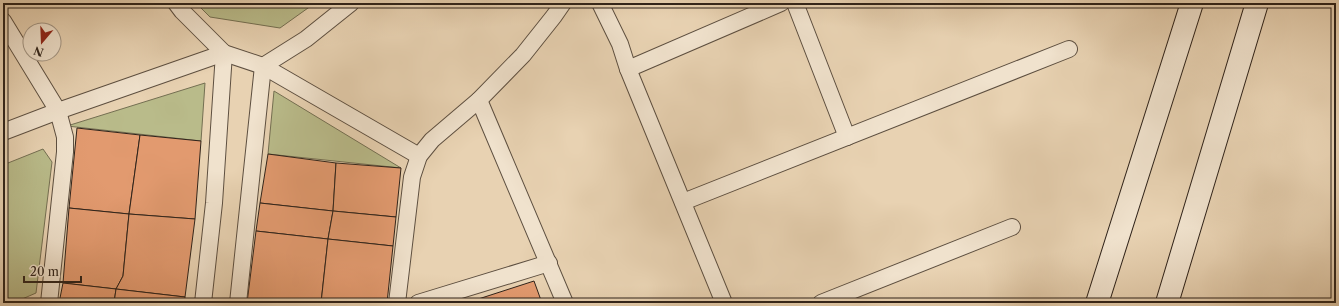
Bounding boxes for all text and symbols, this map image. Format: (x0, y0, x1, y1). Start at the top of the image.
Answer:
north arrow (22, 22, 62, 62)
text: N (32, 43, 46, 60)
scale bar (24, 258, 81, 284)
text: 20 m (30, 264, 59, 279)

